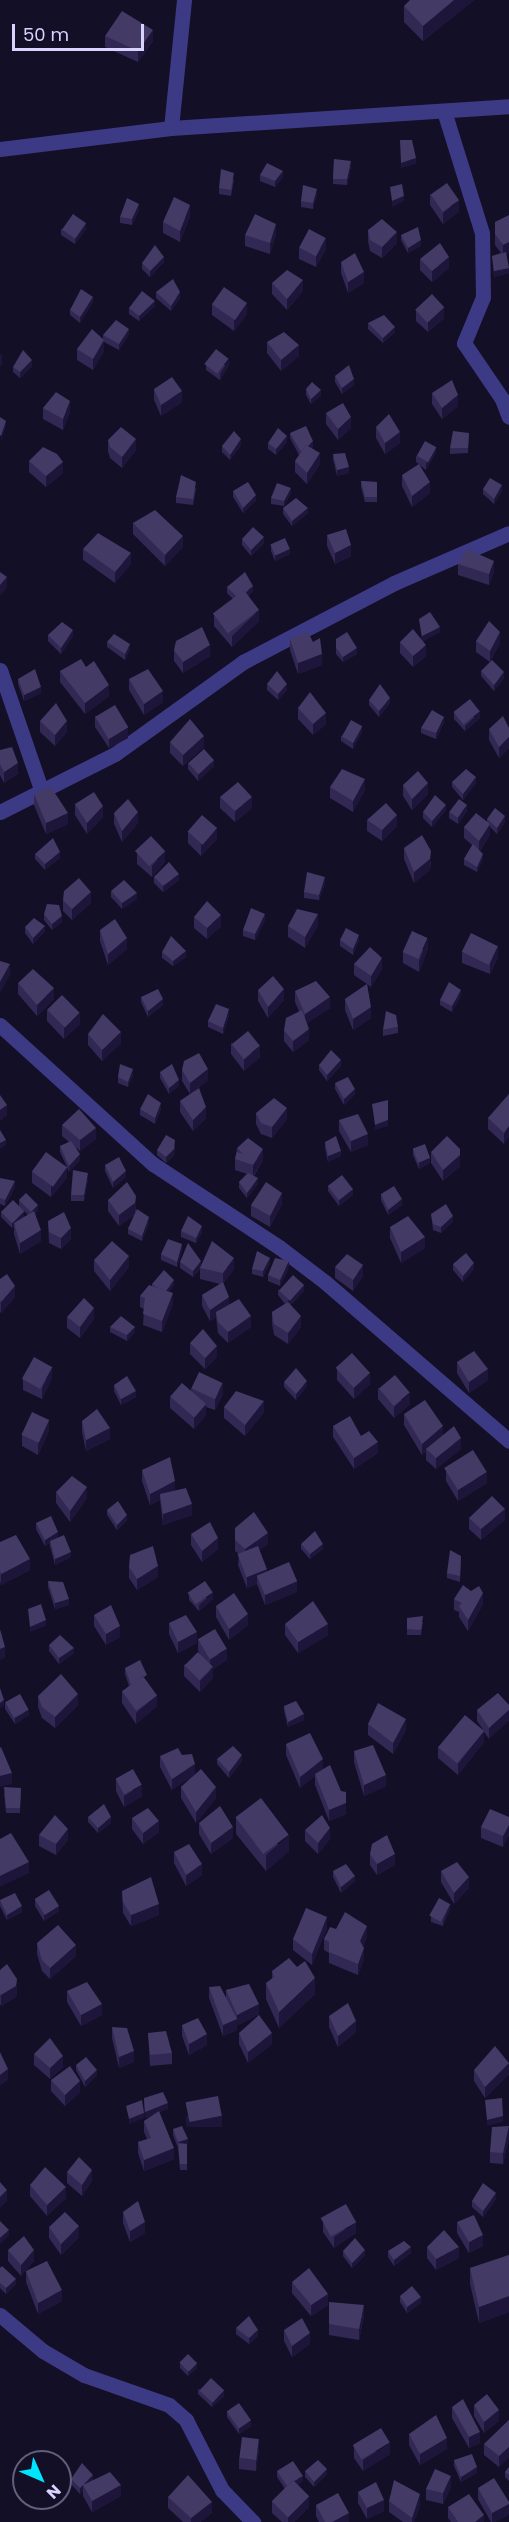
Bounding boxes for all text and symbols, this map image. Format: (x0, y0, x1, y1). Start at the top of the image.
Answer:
scale bar (15, 12, 147, 50)
text: 50 m (23, 22, 69, 47)
north arrow (12, 2450, 72, 2510)
text: N (41, 2479, 66, 2504)

